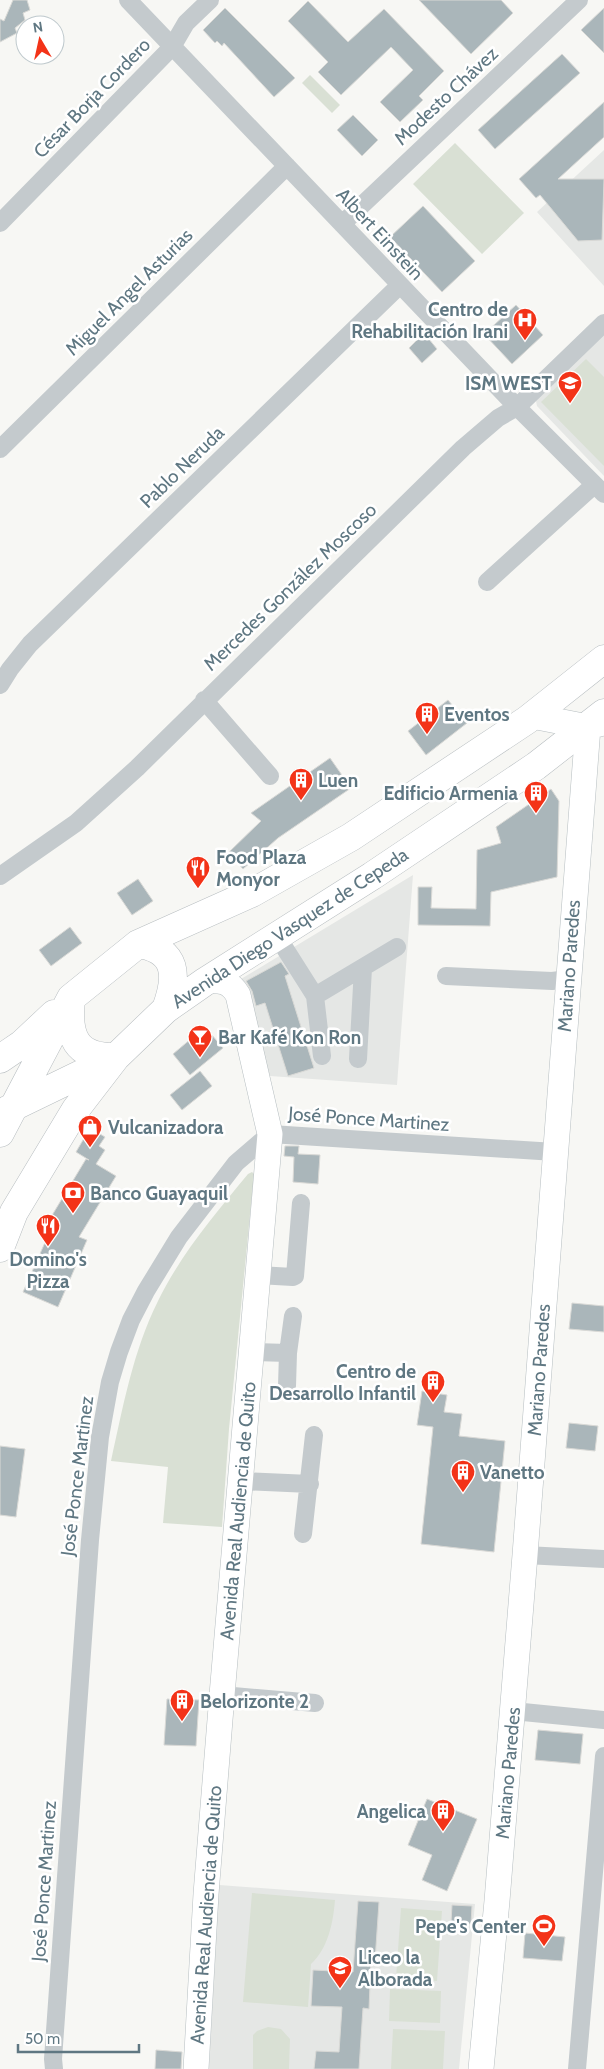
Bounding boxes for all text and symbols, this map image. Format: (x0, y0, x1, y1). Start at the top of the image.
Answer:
north arrow (15, 15, 65, 65)
text: N (32, 17, 44, 37)
street label: César Borja Cordero (29, 33, 155, 163)
street label: Modesto Chávez (389, 42, 503, 150)
street label: Albert Einstein (332, 183, 428, 285)
street label: Miguel Angel Asturias (61, 224, 197, 360)
place label: Centro de Rehabilitación Irani (351, 298, 508, 343)
hospital icon: Centro de Rehabilitación Irani (512, 307, 538, 341)
school or university icon: ISM WEST (557, 370, 583, 404)
place label: ISM WEST (465, 372, 552, 395)
street label: Pablo Neruda (135, 421, 229, 513)
street label: Mercedes González Moscoso (199, 498, 381, 676)
building icon: Eventos (414, 701, 440, 735)
place label: Eventos (444, 703, 510, 726)
building icon: Luen (288, 767, 314, 801)
place label: Luen (318, 769, 358, 792)
building icon: Edificio Armenia (523, 780, 549, 814)
place label: Edificio Armenia (383, 782, 519, 805)
street label: Avenida Diego Vasquez de Cepeda (168, 843, 412, 1013)
place label: Food Plaza Monyor (216, 846, 307, 891)
restaurant icon: Food Plaza Monyor (185, 855, 211, 889)
street label: Mariano Paredes (553, 899, 585, 1033)
bar icon: Bar Kafé Kon Ron (187, 1024, 213, 1058)
place label: Bar Kafé Kon Ron (218, 1026, 361, 1049)
street label: José Ponce Martinez (287, 1102, 450, 1136)
shop icon: Vulcanizadora (77, 1114, 103, 1148)
place label: Vulcanizadora (108, 1116, 224, 1139)
bank icon: Banco Guayaquil (60, 1180, 86, 1214)
place label: Banco Guayaquil (90, 1182, 228, 1205)
restaurant icon: Domino's Pizza (35, 1213, 61, 1247)
place label: Domino's Pizza (9, 1248, 87, 1293)
street label: Mariano Paredes (523, 1303, 555, 1437)
place label: Centro de Desarrollo Infantil (269, 1360, 416, 1405)
building icon: Centro de Desarrollo Infantil (420, 1369, 446, 1403)
street label: Avenida Real Audiencia de Quito (215, 1381, 261, 1641)
street label: José Ponce Martinez (56, 1395, 98, 1558)
building icon: Vanetto (450, 1459, 476, 1493)
place label: Vanetto (480, 1461, 545, 1484)
building icon: Belorizonte 2 (169, 1688, 195, 1722)
place label: Belorizonte 2 (200, 1690, 309, 1713)
street label: Mariano Paredes (491, 1706, 525, 1840)
street label: Avenida Real Audiencia de Quito (185, 1785, 227, 2045)
building icon: Angelica (430, 1798, 456, 1832)
street label: José Ponce Martinez (27, 1800, 61, 1963)
place label: Angelica (357, 1800, 427, 1823)
sports icon: Pepe's Center (531, 1913, 557, 1947)
place label: Pepe's Center (415, 1915, 527, 1938)
place label: Liceo la Alborada (358, 1946, 433, 1991)
school or university icon: Liceo la Alborada (327, 1955, 353, 1989)
scale bar (18, 2022, 139, 2054)
text: 50 m (25, 2030, 60, 2048)

